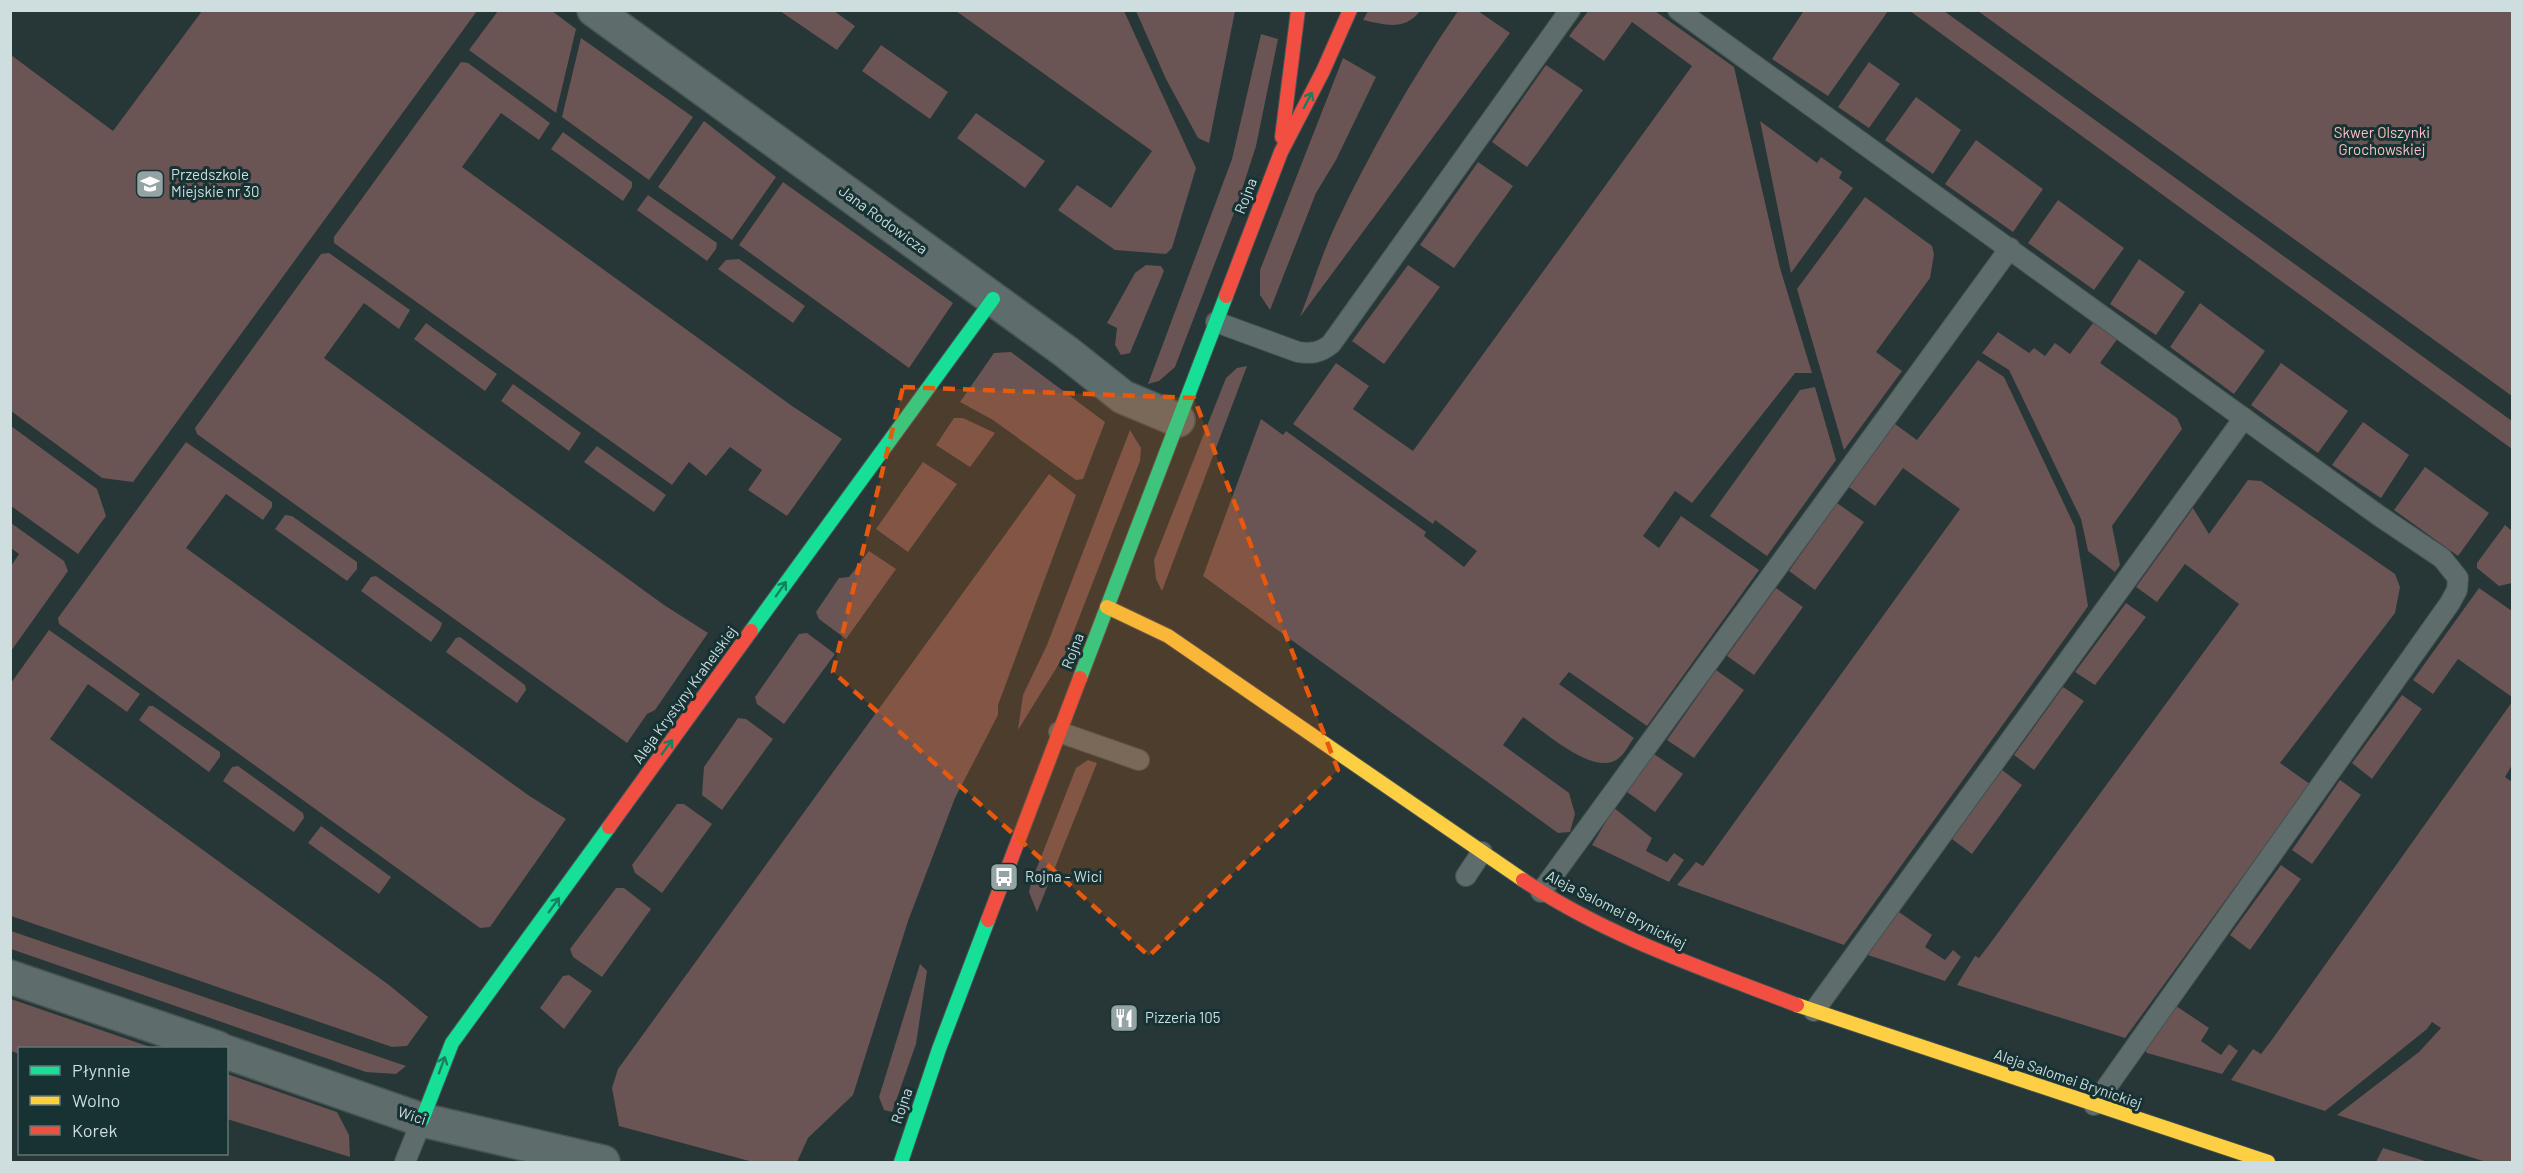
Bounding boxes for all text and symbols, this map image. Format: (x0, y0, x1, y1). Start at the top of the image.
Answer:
one-way arrow (1303, 92, 1314, 110)
park label: Skwer Olszynki Grochowskiej (2334, 123, 2430, 158)
place label: Przedszkole Miejskie nr 30 (171, 165, 260, 200)
school or university icon: Przedszkole Miejskie nr 30 (134, 168, 166, 200)
street label: Rojna (1230, 175, 1260, 216)
street label: Jana Rodowicza (836, 181, 931, 257)
one-way arrow (775, 581, 787, 597)
street label: Aleja Krystyny Krahelskiej (628, 622, 740, 767)
street label: Rojna (1057, 630, 1087, 671)
one-way arrow (661, 739, 673, 755)
bus stop icon: Rojna - Wici (988, 861, 1020, 893)
street label: Aleja Salomei Brynickiej (1543, 866, 1690, 952)
place label: Rojna - Wici (1025, 867, 1102, 885)
one-way arrow (548, 898, 560, 914)
restaurant icon: Pizzeria 105 (1108, 1002, 1140, 1034)
place label: Pizzeria 105 (1145, 1008, 1220, 1026)
street label: Aleja Salomei Brynickiej (1992, 1044, 2145, 1112)
legend (18, 1047, 228, 1155)
one-way arrow (438, 1056, 449, 1075)
text: Płynnie (72, 1059, 131, 1081)
street label: Rojna (887, 1085, 916, 1126)
text: Wolno (72, 1089, 120, 1111)
street label: Wici (396, 1102, 429, 1128)
text: Korek (72, 1119, 118, 1141)

